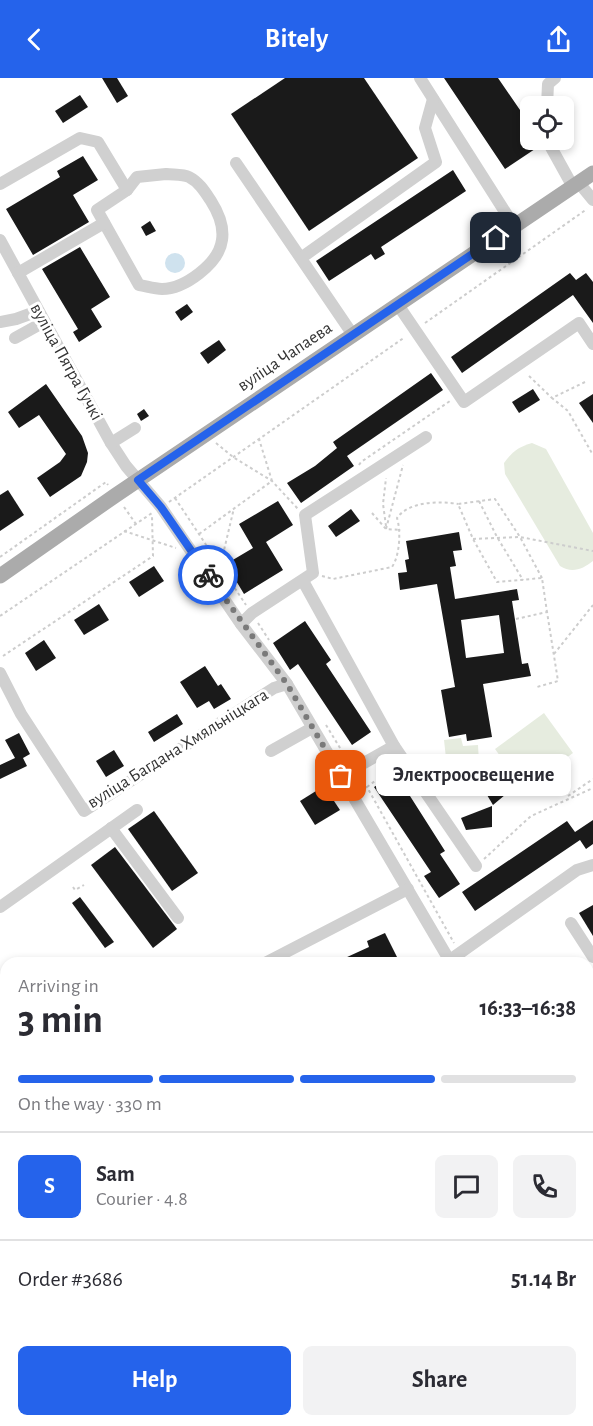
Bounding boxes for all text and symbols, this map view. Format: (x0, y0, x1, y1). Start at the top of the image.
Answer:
icon: back (18, 23, 51, 56)
icon: share (542, 23, 575, 56)
text: Bitely (265, 25, 328, 52)
map controls (520, 96, 574, 150)
button: locate (520, 96, 574, 150)
pin (470, 212, 521, 263)
icon: home (479, 221, 512, 254)
street label: вуліца Пятра Гучкі (26, 301, 106, 423)
street label: вуліца Чапаева (234, 319, 336, 395)
courier (178, 545, 238, 605)
icon: bike (192, 559, 225, 592)
street label: вуліца Багдана Хмяльніцкага (84, 686, 272, 812)
pin (315, 750, 366, 801)
callout: Электроосвещение (377, 755, 572, 797)
icon: bag (324, 759, 357, 792)
text: Электроосвещение (393, 765, 554, 785)
text: Arriving in (18, 976, 99, 996)
text: 16:33–16:38 (479, 997, 576, 1019)
text: 3 min (18, 1001, 103, 1040)
text: On the way · 330 m (18, 1094, 162, 1114)
button: chat (435, 1155, 498, 1218)
button: phone (513, 1155, 576, 1218)
text: Sam (96, 1163, 135, 1185)
text: S (44, 1175, 55, 1197)
text: Courier · 4.8 (96, 1189, 188, 1209)
text: Order #3686 (18, 1268, 123, 1290)
text: 51.14 Br (511, 1268, 576, 1290)
button: Help (18, 1346, 291, 1415)
button: Share (303, 1346, 576, 1415)

